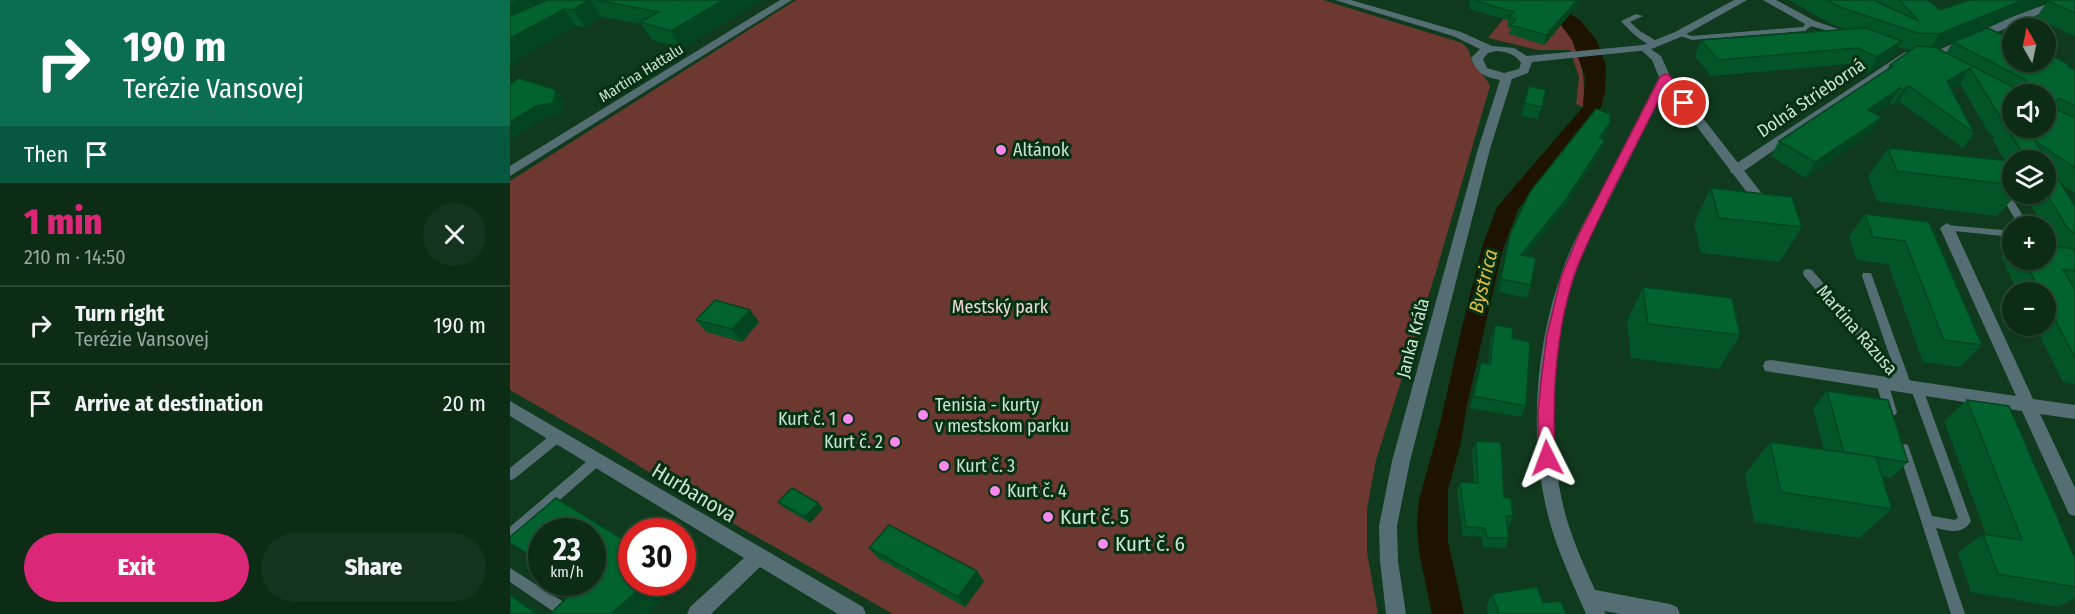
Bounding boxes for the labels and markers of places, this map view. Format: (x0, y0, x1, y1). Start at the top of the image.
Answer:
pin (1658, 77, 1709, 128)
place label: Altánok (1013, 139, 1070, 161)
marker: Altánok (994, 143, 1008, 157)
place label: Tenisia - kurty v mestskom parku (935, 394, 1069, 437)
place label: Kurt č. 1 (778, 408, 836, 430)
marker: Tenisia - kurty v mestskom parku (916, 408, 930, 422)
marker: Kurt č. 1 (841, 412, 855, 426)
place label: Kurt č. 2 (824, 431, 883, 453)
marker: Kurt č. 2 (888, 435, 902, 449)
place label: Kurt č. 3 (956, 455, 1015, 477)
marker: Kurt č. 3 (937, 459, 951, 473)
place label: Kurt č. 4 (1007, 480, 1067, 502)
marker: Kurt č. 4 (988, 484, 1002, 498)
place label: Kurt č. 5 (1060, 504, 1129, 530)
marker: Kurt č. 5 (1041, 510, 1055, 524)
place label: Kurt č. 6 (1115, 531, 1185, 557)
marker: Kurt č. 6 (1096, 537, 1110, 551)

